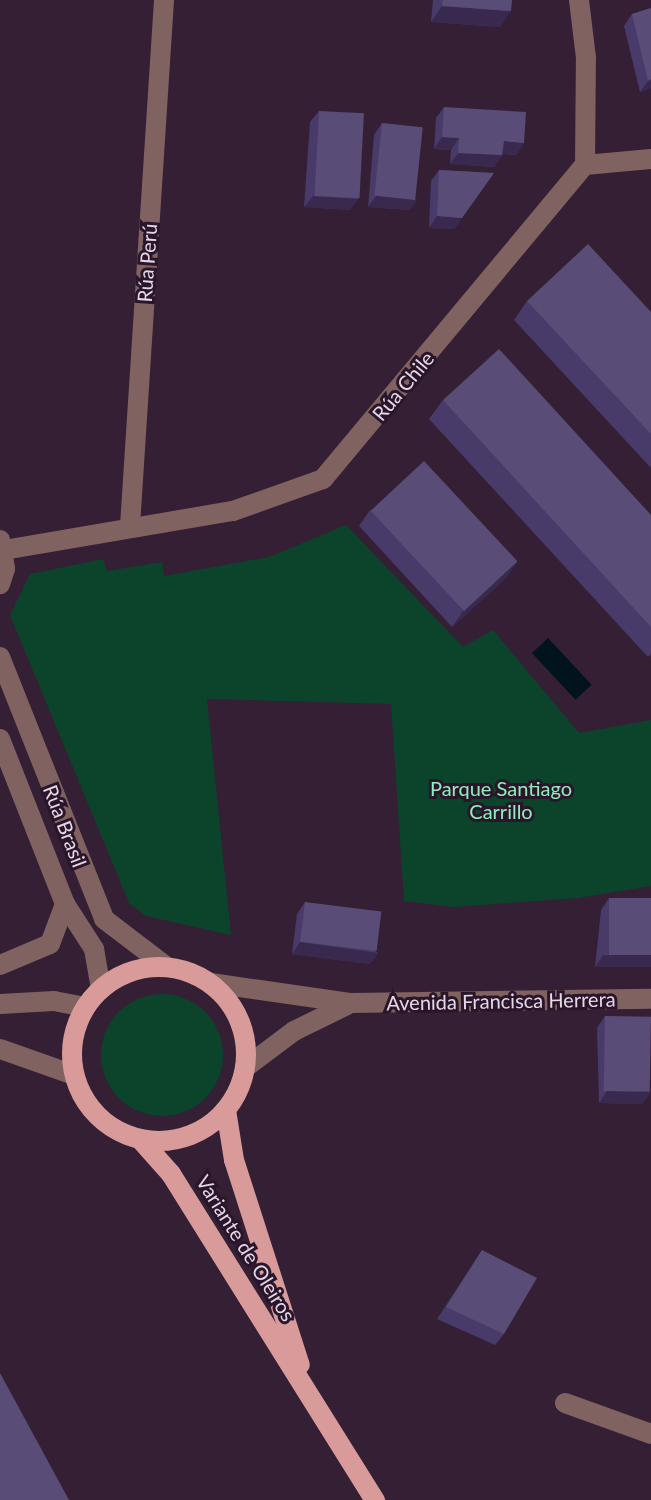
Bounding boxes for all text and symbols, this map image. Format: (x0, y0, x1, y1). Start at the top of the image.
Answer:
street label: Rúa Perú (132, 223, 162, 303)
street label: Rúa Chile (367, 347, 439, 425)
park label: Parque Santiago Carrillo (430, 777, 572, 824)
street label: Rúa Brasil (38, 781, 92, 871)
street label: Avenida Francisca Herrera (386, 987, 616, 1015)
street label: Variante de Oleiros (191, 1171, 301, 1325)

